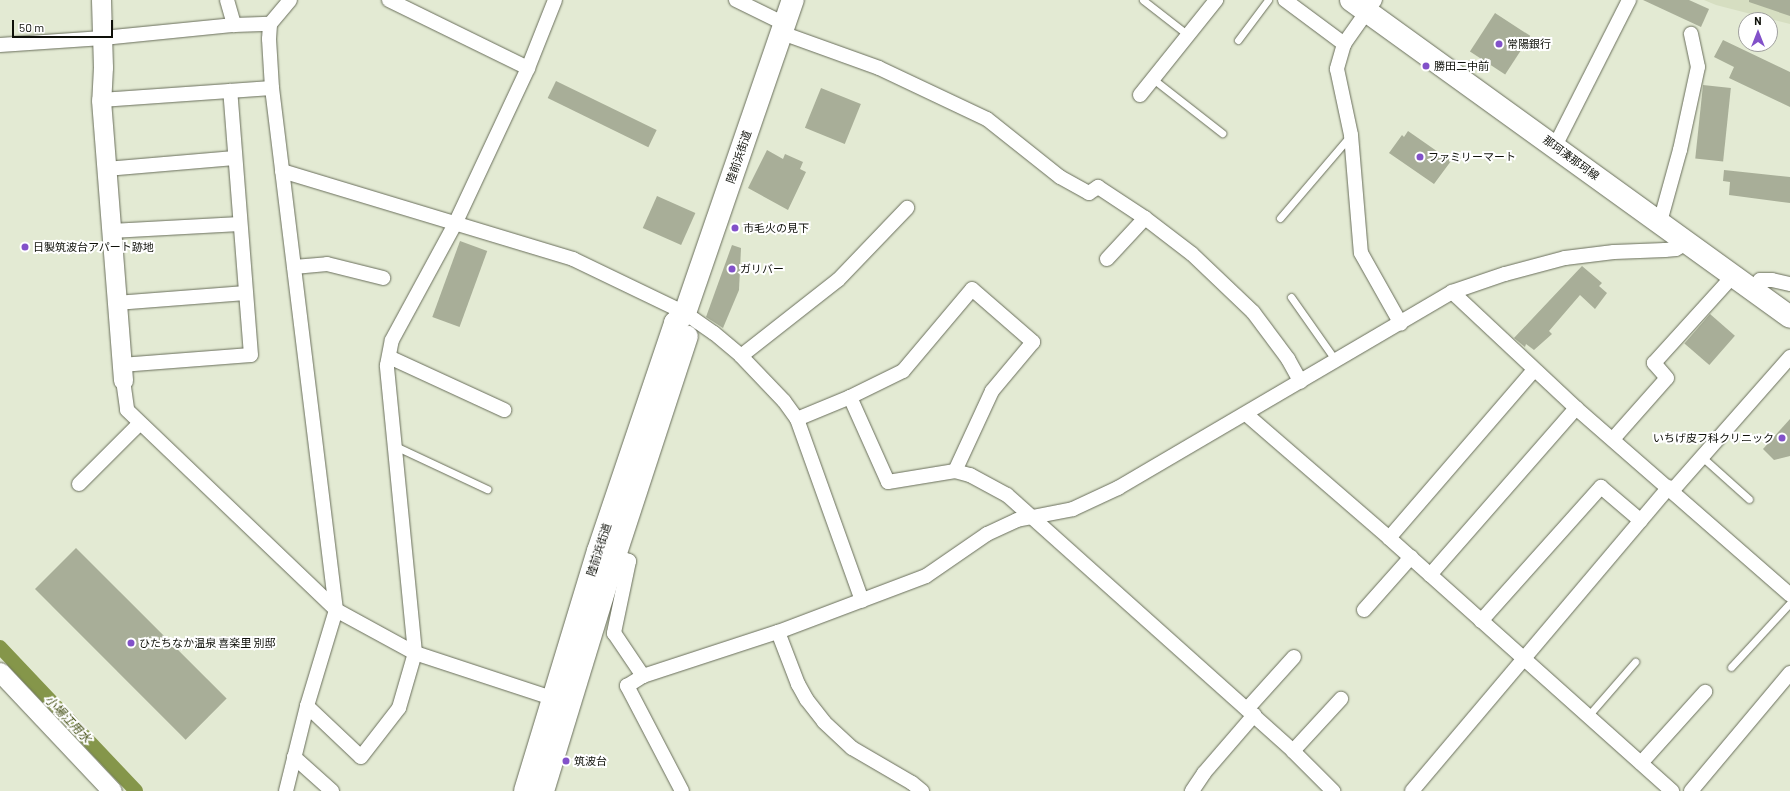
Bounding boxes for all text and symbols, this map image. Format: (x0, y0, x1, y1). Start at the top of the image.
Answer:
scale bar (14, 12, 115, 38)
north arrow (1738, 12, 1778, 52)
text: N (1754, 14, 1762, 27)
text: 50 m (19, 20, 44, 34)
place label: 常陽銀行 (1507, 37, 1551, 51)
marker: 常陽銀行 (1494, 39, 1504, 49)
place label: 勝田二中前 (1434, 59, 1489, 73)
marker: 勝田二中前 (1421, 61, 1431, 71)
street label: 陸前浜街道 (724, 129, 754, 185)
street label: 那珂湊那珂線 (1540, 133, 1602, 183)
place label: ファミリーマート (1428, 150, 1516, 164)
marker: ファミリーマート (1415, 152, 1425, 162)
place label: 市毛火の見下 (743, 221, 809, 235)
marker: 市毛火の見下 (730, 223, 740, 233)
place label: 日製筑波台アパート跡地 (33, 240, 154, 254)
marker: 日製筑波台アパート跡地 (20, 242, 30, 252)
place label: ガリバー (740, 262, 784, 276)
marker: ガリバー (727, 264, 737, 274)
place label: いちげ皮フ科クリニック (1653, 431, 1774, 445)
marker: いちげ皮フ科クリニック (1777, 433, 1787, 443)
street label: 陸前浜街道 (584, 522, 614, 578)
place label: ひたちなか温泉 喜楽里 別邸 (139, 636, 275, 650)
marker: ひたちなか温泉 喜楽里 別邸 (126, 638, 136, 648)
water label: 小場江用水 (42, 692, 94, 746)
place label: 筑波台 (574, 754, 607, 768)
marker: 筑波台 (561, 756, 571, 766)

